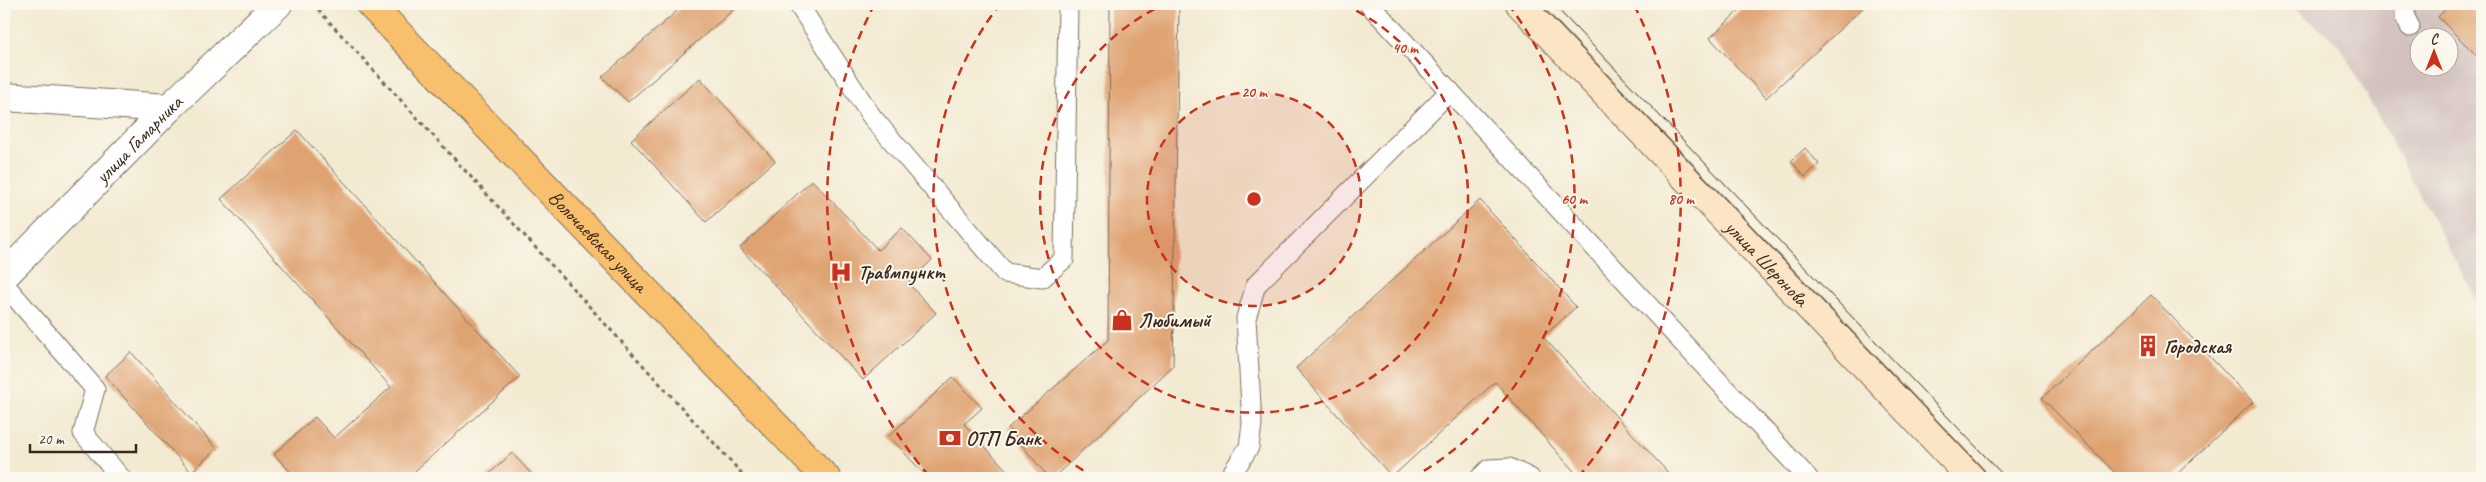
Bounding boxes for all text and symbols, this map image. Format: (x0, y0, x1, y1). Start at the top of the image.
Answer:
north arrow (2408, 28, 2458, 78)
text: С (2431, 31, 2440, 48)
text: 40 m (1392, 39, 1419, 58)
text: 20 m (1241, 83, 1268, 102)
street label: улица Гамарника (89, 89, 189, 190)
street label: Волочаевская улица (543, 185, 654, 299)
centre of rings (1245, 190, 1263, 208)
text: 60 m (1561, 190, 1588, 209)
text: 80 m (1668, 190, 1695, 209)
street label: улица Шеронова (1719, 214, 1814, 313)
hospital icon: Травмпункт (828, 259, 854, 285)
place label: Травмпункт (858, 260, 947, 286)
shop icon: Любимый (1109, 307, 1135, 333)
place label: Любимый (1138, 308, 1212, 333)
building icon: Городская (2135, 333, 2161, 359)
place label: Городская (2164, 334, 2233, 359)
scale bar (30, 422, 136, 454)
bank icon: ОТП Банк (937, 425, 963, 451)
place label: ОТП Банк (966, 426, 1043, 451)
text: 20 m (38, 430, 65, 449)

